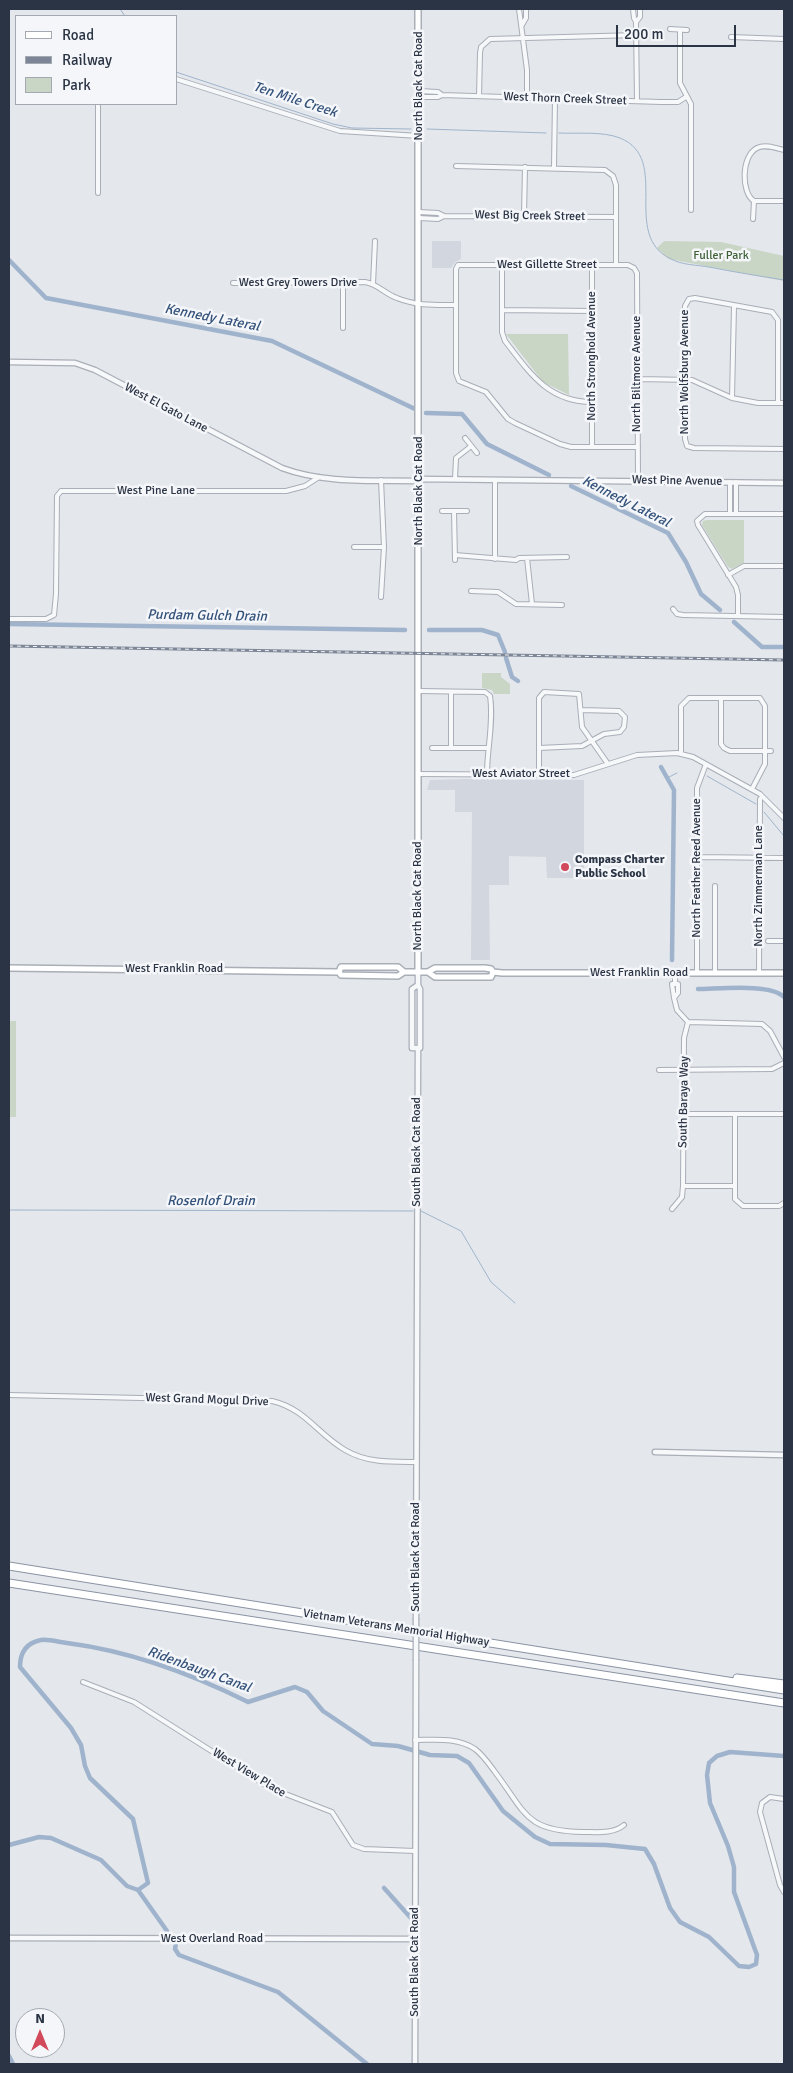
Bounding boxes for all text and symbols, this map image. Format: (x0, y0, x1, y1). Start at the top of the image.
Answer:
legend (15, 15, 178, 105)
scale bar (618, 15, 738, 47)
text: 200 m (624, 25, 664, 43)
text: Road (62, 26, 94, 44)
street label: North Black Cat Road (412, 31, 426, 141)
text: Railway (62, 51, 112, 69)
text: Park (62, 76, 91, 94)
water label: Ten Mile Creek (251, 79, 339, 121)
street label: West Thorn Creek Street (503, 90, 627, 108)
street label: West Big Creek Street (475, 208, 585, 224)
park label: Fuller Park (693, 249, 749, 263)
street label: West Gillette Street (497, 258, 597, 272)
street label: West Grey Towers Drive (239, 276, 357, 290)
street label: North Stronghold Avenue (585, 291, 599, 421)
water label: Kennedy Lateral (163, 301, 261, 335)
street label: North Wolfsburg Avenue (678, 310, 692, 434)
street label: North Biltmore Avenue (630, 316, 644, 432)
street label: West El Gato Lane (122, 380, 210, 436)
street label: North Black Cat Road (412, 436, 426, 546)
water label: Kennedy Lateral (579, 473, 673, 531)
street label: West Pine Avenue (632, 473, 722, 489)
street label: West Pine Lane (117, 484, 195, 498)
water label: Purdam Gulch Drain (147, 607, 267, 625)
street label: West Aviator Street (472, 767, 570, 781)
street label: North Feather Reed Avenue (690, 798, 704, 938)
street label: North Zimmerman Lane (752, 825, 766, 947)
street label: North Black Cat Road (411, 841, 425, 951)
place label: Compass Charter Public School (575, 853, 664, 881)
marker: Compass Charter Public School (559, 861, 571, 873)
street label: West Franklin Road (125, 962, 223, 976)
street label: West Franklin Road (590, 966, 688, 980)
street label: South Baraya Way (676, 1056, 692, 1148)
street label: South Black Cat Road (410, 1097, 424, 1207)
water label: Rosenlof Drain (167, 1193, 255, 1209)
street label: West Grand Mogul Drive (145, 1391, 269, 1409)
street label: South Black Cat Road (409, 1502, 423, 1612)
street label: Vietnam Veterans Memorial Highway (302, 1606, 490, 1650)
water label: Ridenbaugh Canal (145, 1644, 253, 1696)
street label: West View Place (210, 1745, 288, 1801)
street label: South Black Cat Road (408, 1907, 422, 2017)
street label: West Overland Road (161, 1932, 263, 1946)
north arrow (15, 2008, 65, 2058)
text: N (35, 2010, 45, 2027)

